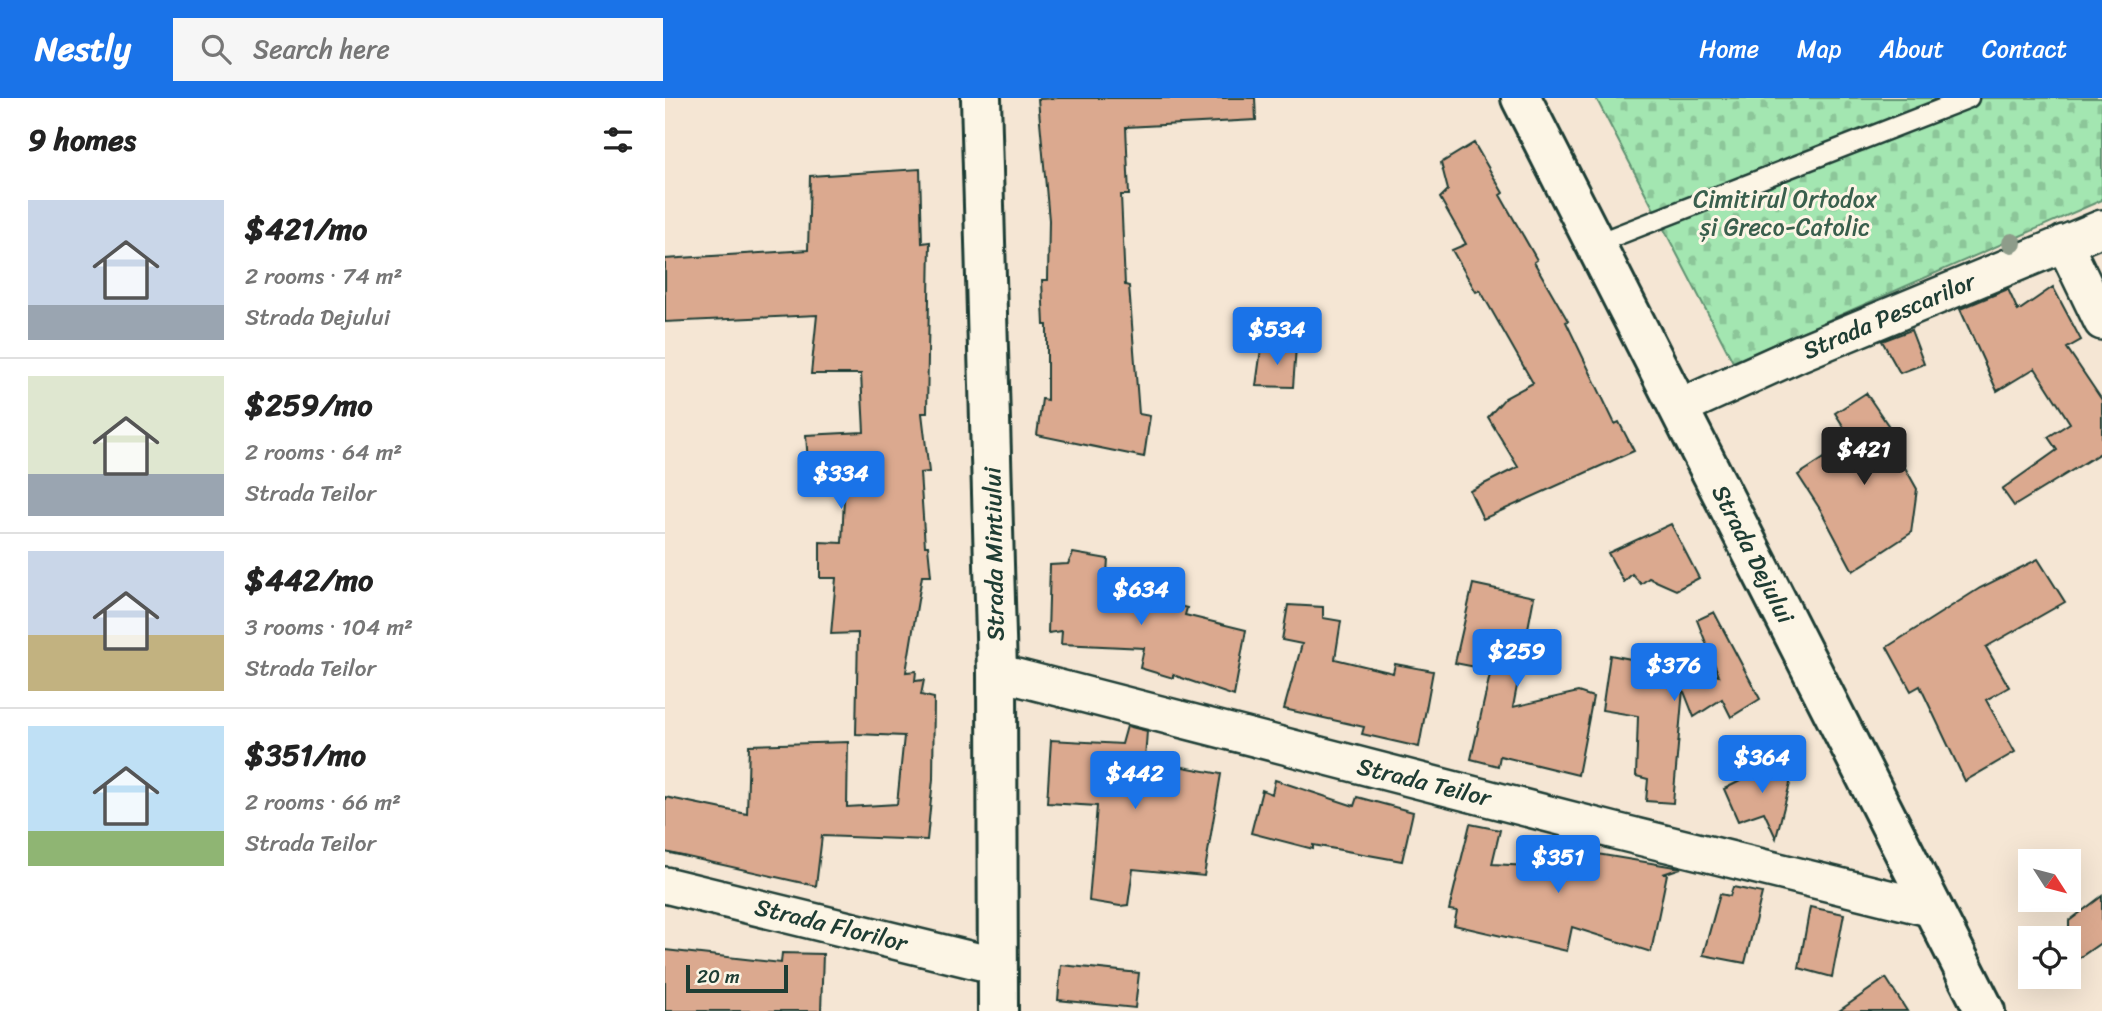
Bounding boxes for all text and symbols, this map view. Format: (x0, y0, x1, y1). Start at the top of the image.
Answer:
search box (173, 18, 663, 81)
text: Nestly (35, 20, 131, 78)
text: Search here (253, 26, 390, 72)
text: Home (1699, 28, 1759, 70)
text: Map (1797, 28, 1841, 70)
text: About (1879, 28, 1944, 70)
text: Contact (1982, 28, 2067, 70)
icon: search (197, 30, 235, 68)
text: 9 homes (28, 113, 136, 167)
icon: filters (599, 121, 637, 159)
park label: Cimitirul Ortodox și Greco-Catolic (1693, 178, 1878, 248)
text: $421/mo (245, 202, 367, 256)
icon: home (84, 228, 168, 312)
text: 2 rooms · 74 m² (245, 256, 402, 297)
street label: Strada Pescarilor (1796, 260, 1984, 371)
text: Strada Dejului (245, 297, 390, 338)
pin: $534 (1236, 308, 1318, 367)
text: $534 (1249, 309, 1305, 350)
text: $259/mo (245, 378, 372, 432)
icon: home (84, 404, 168, 488)
pin: $421 (1823, 428, 1905, 487)
text: $421 (1838, 429, 1891, 470)
text: 2 rooms · 64 m² (245, 432, 402, 473)
pin: $334 (800, 452, 882, 511)
text: $334 (813, 453, 869, 494)
street label: Strada Mintiului (971, 465, 1017, 641)
text: Strada Teilor (245, 473, 376, 514)
street label: Strada Dejului (1700, 477, 1806, 631)
text: $442/mo (245, 553, 373, 607)
pin: $634 (1100, 568, 1182, 627)
text: $634 (1113, 569, 1169, 610)
icon: home (84, 579, 168, 663)
text: 3 rooms · 104 m² (245, 607, 413, 648)
pin: $259 (1476, 630, 1558, 689)
text: $259 (1489, 631, 1545, 672)
pin: $376 (1633, 644, 1715, 703)
text: $376 (1647, 645, 1701, 686)
text: Strada Teilor (245, 648, 376, 689)
text: $351/mo (245, 728, 366, 782)
pin: $364 (1721, 736, 1803, 795)
text: $364 (1734, 737, 1790, 778)
street label: Strada Teilor (1353, 745, 1497, 819)
pin: $442 (1094, 752, 1176, 811)
text: $442 (1106, 753, 1164, 794)
icon: home (84, 754, 168, 838)
text: 2 rooms · 66 m² (245, 782, 401, 823)
text: Strada Teilor (245, 823, 376, 864)
pin: $351 (1517, 836, 1599, 895)
text: $351 (1532, 837, 1584, 878)
north arrow (2018, 849, 2081, 912)
map controls (2018, 849, 2081, 989)
street label: Strada Florilor (750, 886, 914, 965)
button: locate (2018, 926, 2081, 989)
text: 20 m (697, 960, 740, 993)
scale bar (686, 962, 787, 994)

